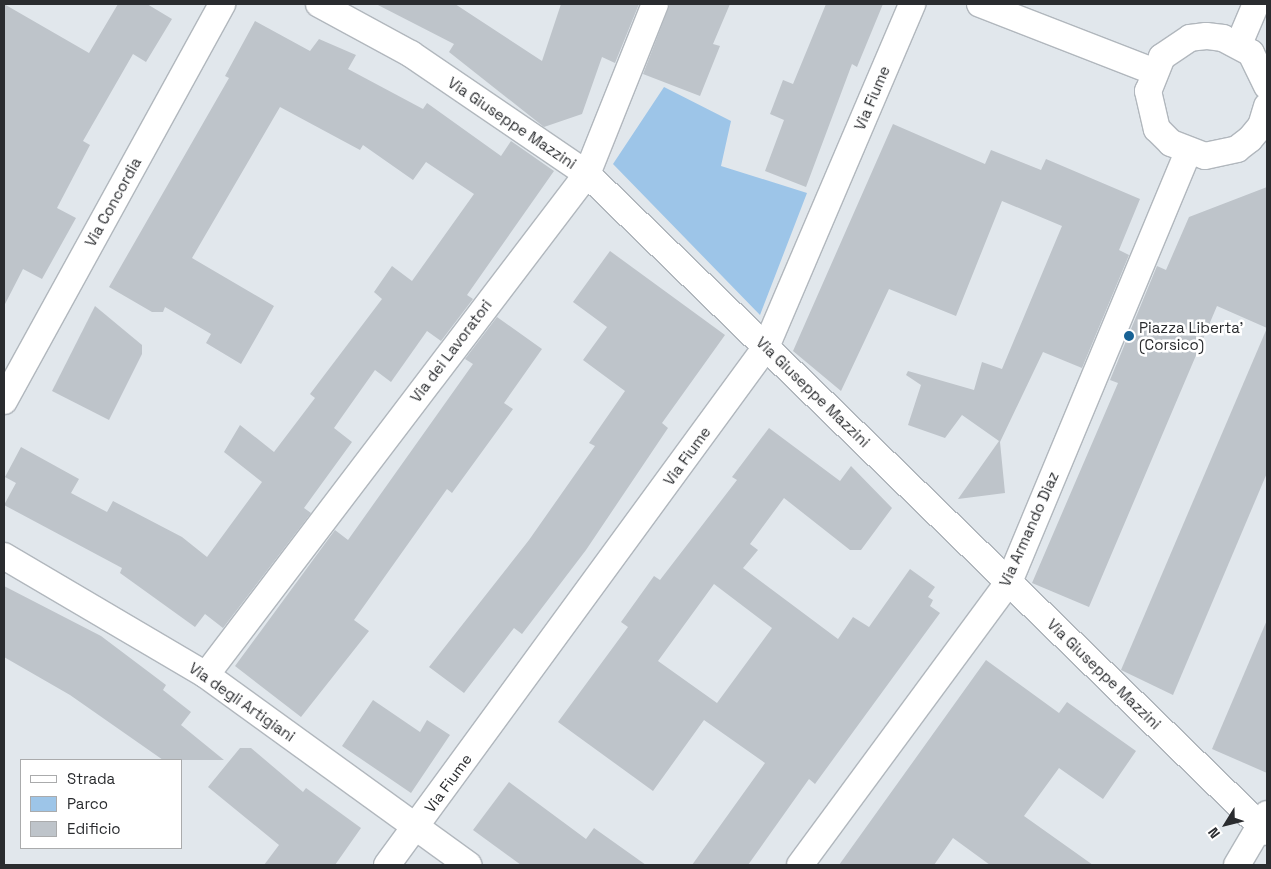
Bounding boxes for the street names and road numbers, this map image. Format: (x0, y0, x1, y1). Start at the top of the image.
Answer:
street label: Via Fiume (850, 63, 894, 133)
street label: Via Giuseppe Mazzini (444, 73, 580, 173)
street label: Via Concordia (81, 154, 145, 250)
street label: Via dei Lavoratori (407, 296, 495, 406)
street label: Via Giuseppe Mazzini (753, 333, 873, 451)
street label: Via Fiume (660, 423, 714, 489)
street label: Via Armando Diaz (996, 469, 1062, 589)
street label: Via Giuseppe Mazzini (1044, 615, 1164, 733)
street label: Via degli Artigiani (186, 659, 298, 745)
street label: Via Fiume (421, 750, 475, 816)

